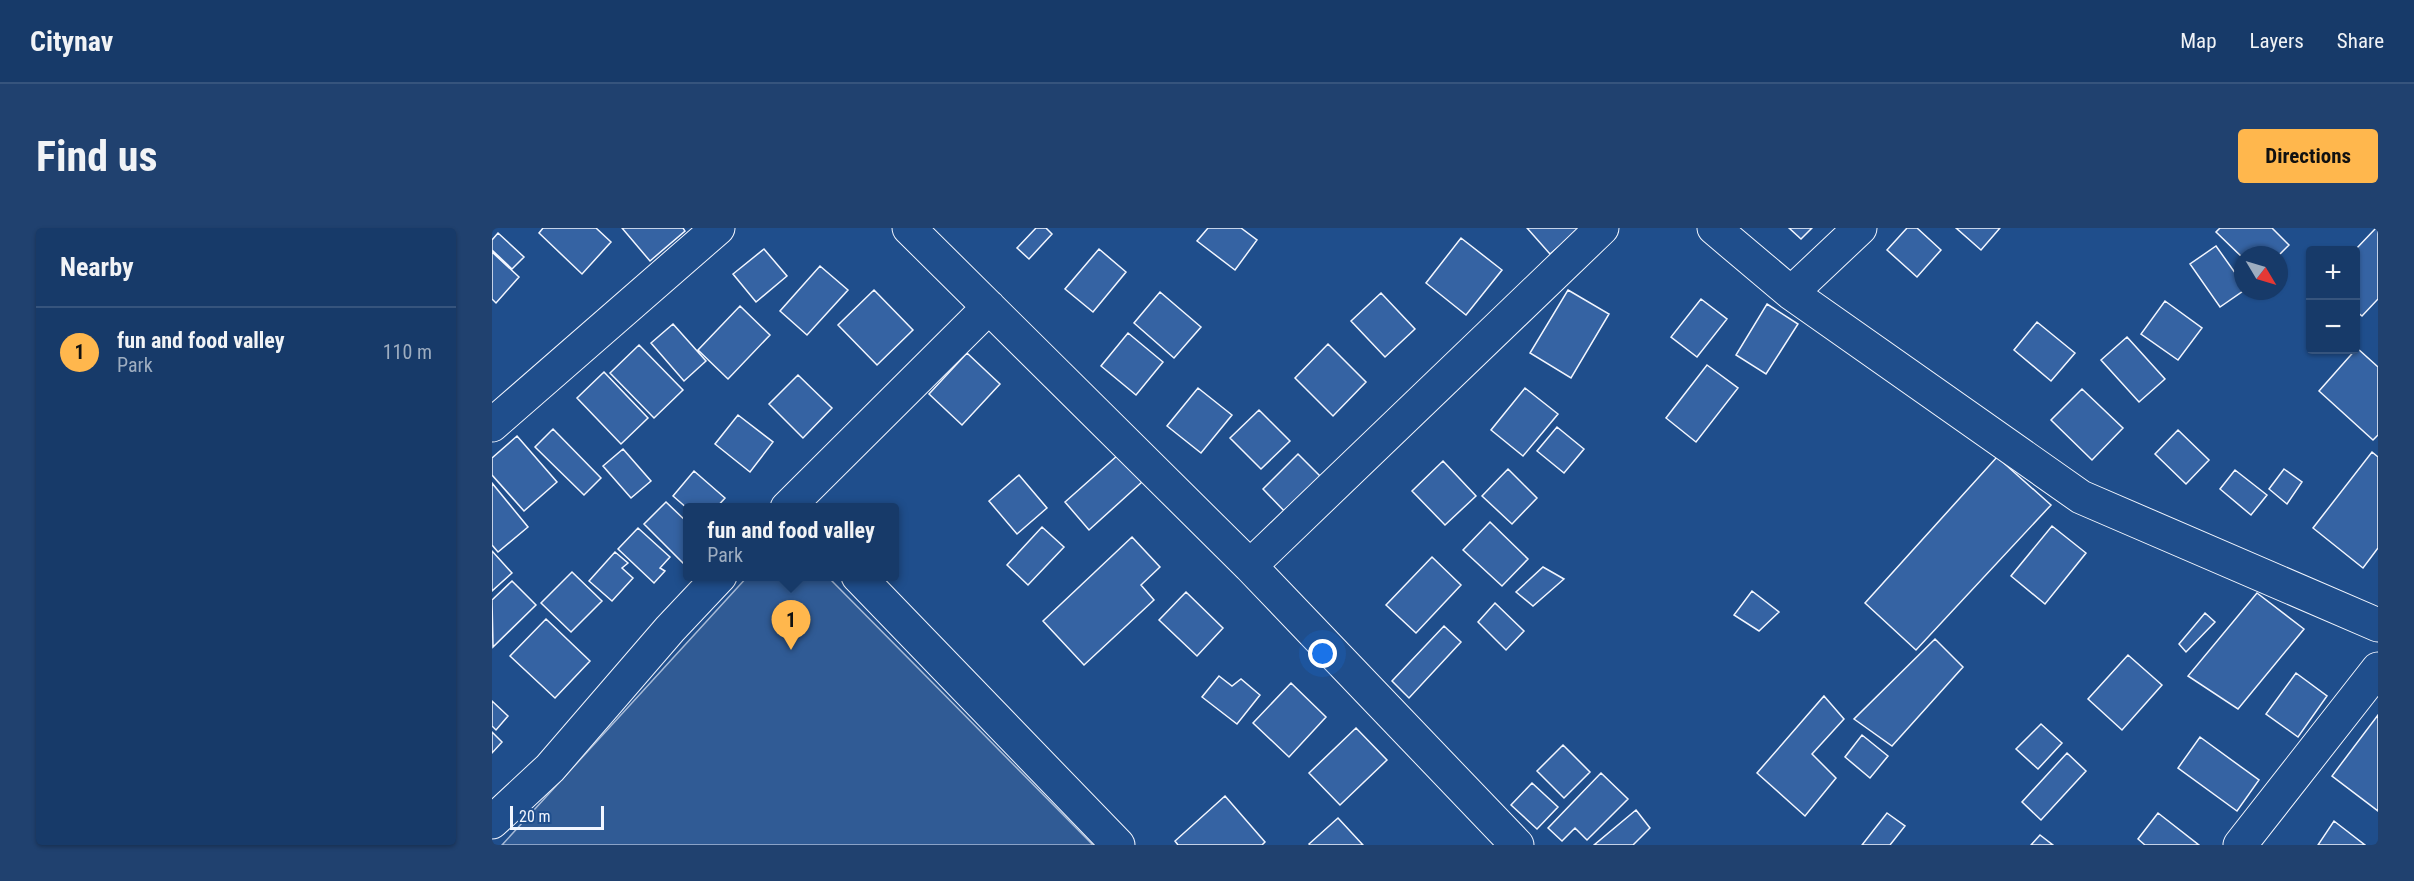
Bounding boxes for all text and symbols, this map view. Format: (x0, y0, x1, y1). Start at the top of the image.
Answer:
text: Citynav (30, 25, 113, 58)
text: Map (2180, 29, 2217, 53)
text: Layers (2250, 29, 2304, 53)
text: Share (2337, 29, 2384, 53)
button: Directions (2238, 129, 2378, 183)
text: Find us (36, 132, 157, 181)
north arrow (2234, 246, 2288, 300)
map controls (2306, 246, 2360, 354)
button: + (2306, 246, 2360, 300)
text: Nearby (60, 252, 134, 282)
button: − (2306, 300, 2360, 354)
text: fun and food valley (117, 328, 285, 353)
text: 1 (74, 340, 85, 364)
text: 110 m (383, 340, 432, 364)
text: Park (117, 353, 153, 377)
popup (683, 503, 899, 581)
text: fun and food valley (707, 518, 875, 543)
text: Park (707, 543, 743, 567)
pin: 1 (772, 600, 810, 650)
your location (1308, 639, 1337, 668)
scale bar (510, 803, 604, 830)
text: 20 m (519, 807, 551, 826)

